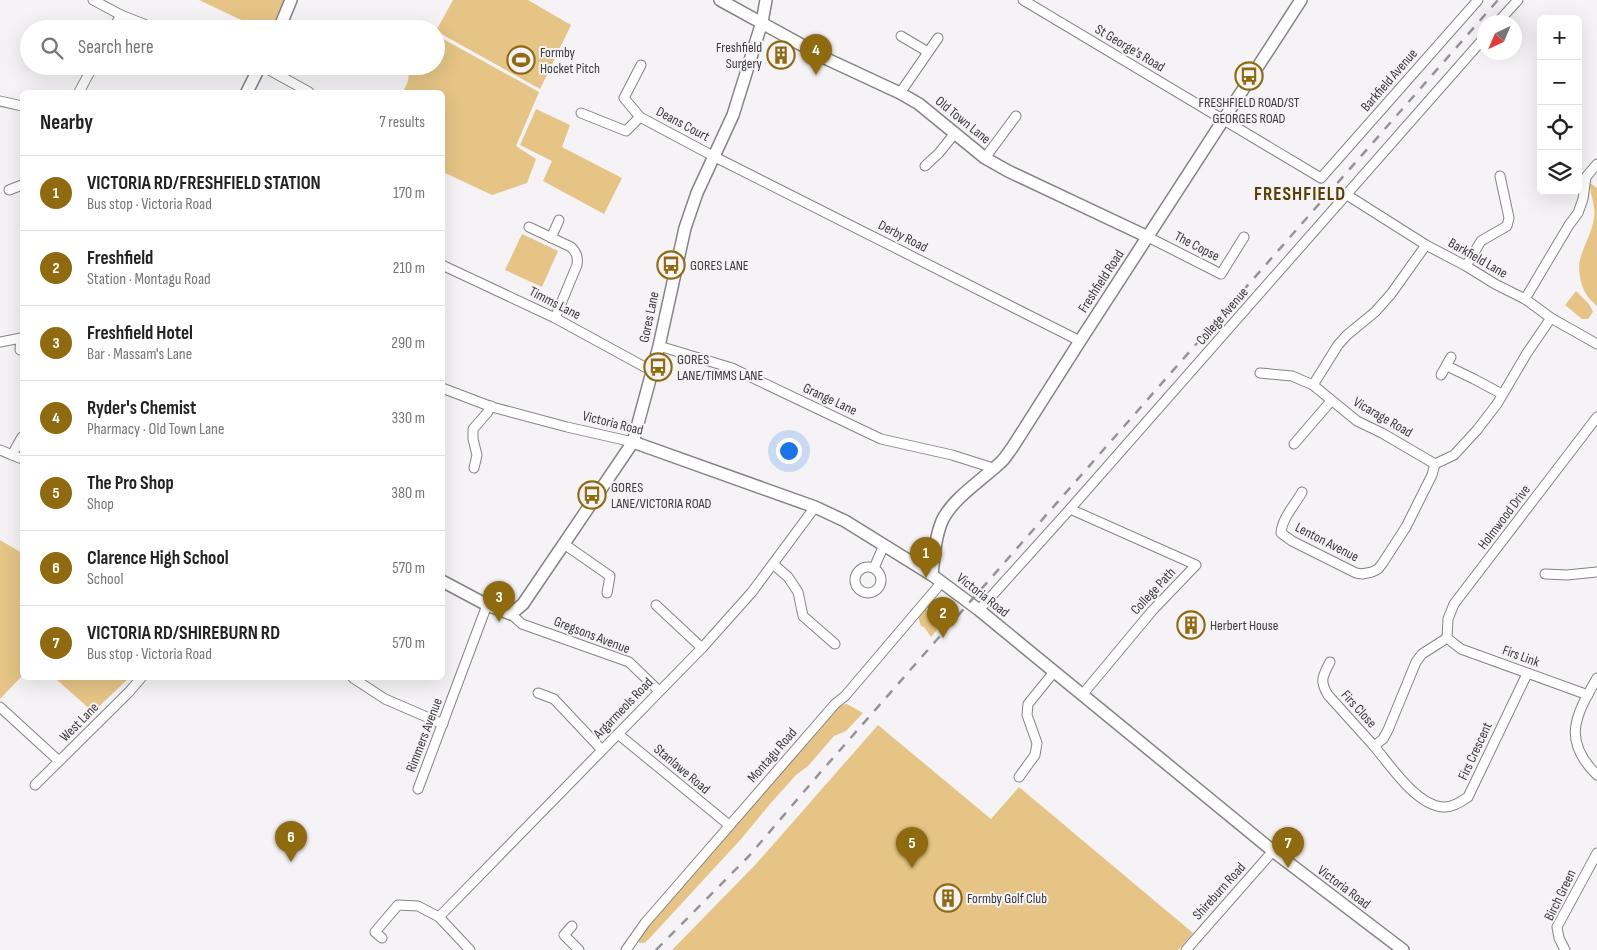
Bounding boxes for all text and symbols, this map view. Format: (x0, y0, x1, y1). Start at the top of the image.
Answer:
north arrow (1477, 15, 1522, 60)
map controls (1537, 15, 1582, 195)
button: + (1537, 15, 1582, 60)
search box (20, 20, 445, 75)
street label: St George's Road (1092, 20, 1168, 76)
icon: search (38, 34, 66, 62)
pin: 4 (800, 34, 832, 75)
text: Search here (78, 36, 154, 59)
place label: Freshfield Surgery (716, 39, 763, 72)
building icon: Freshfield Surgery (766, 40, 796, 70)
place label: Formby Hocket Pitch (540, 44, 600, 77)
sports icon: Formby Hocket Pitch (506, 45, 536, 75)
street label: Barkfield Avenue (1357, 45, 1421, 115)
button: − (1537, 60, 1582, 105)
bus stop icon: FRESHFIELD ROAD/ST GEORGES ROAD (1234, 61, 1264, 91)
street label: Old Town Lane (932, 93, 994, 147)
place label: FRESHFIELD ROAD/ST GEORGES ROAD (1199, 94, 1300, 127)
street label: Deans Court (653, 103, 713, 145)
button: locate (1537, 105, 1582, 150)
text: Nearby (40, 110, 93, 135)
text: 7 results (379, 113, 425, 132)
button: layers (1537, 150, 1582, 195)
text: VICTORIA RD/FRESHFIELD STATION (87, 172, 321, 195)
district label: FRESHFIELD (1254, 183, 1346, 206)
text: 1 (53, 184, 59, 203)
text: 170 m (393, 184, 425, 203)
text: Bus stop · Victoria Road (87, 195, 212, 214)
street label: Derby Road (875, 216, 931, 256)
street label: The Copse (1172, 227, 1222, 265)
street label: Barkfield Lane (1445, 234, 1511, 282)
street label: Freshfield Road (1074, 246, 1128, 316)
text: Freshfield (87, 247, 153, 270)
bus stop icon: GORES LANE (656, 250, 686, 280)
place label: GORES LANE (690, 257, 749, 274)
text: 2 (52, 259, 60, 278)
text: 210 m (393, 259, 425, 278)
text: Station · Montagu Road (87, 270, 211, 289)
street label: Timms Lane (526, 283, 584, 323)
street label: College Avenue (1192, 284, 1252, 348)
street label: Gores Lane (635, 290, 663, 344)
text: Freshfield Hotel (87, 322, 193, 345)
text: 3 (52, 334, 60, 353)
text: 290 m (391, 334, 425, 353)
text: Bar · Massam's Lane (87, 345, 192, 364)
place label: GORES LANE/TIMMS LANE (677, 351, 763, 384)
bus stop icon: GORES LANE/TIMMS LANE (643, 352, 673, 382)
street label: Grange Lane (800, 379, 860, 419)
street label: Vicarage Road (1350, 393, 1416, 441)
text: Ryder's Chemist (87, 397, 196, 420)
street label: Victoria Road (581, 407, 645, 439)
text: 4 (52, 409, 60, 428)
text: 330 m (392, 409, 425, 428)
text: Pharmacy · Old Town Lane (87, 420, 224, 439)
your location (776, 438, 802, 464)
text: The Pro Shop (87, 472, 174, 495)
place label: GORES LANE/VICTORIA ROAD (611, 479, 711, 512)
bus stop icon: GORES LANE/VICTORIA ROAD (577, 480, 607, 510)
street label: Holmwood Drive (1474, 481, 1534, 553)
text: 5 (52, 484, 60, 503)
text: 380 m (391, 484, 425, 503)
text: Shop (87, 495, 114, 514)
street label: Lenton Avenue (1292, 519, 1362, 565)
pin: 1 (910, 537, 942, 578)
text: Clarence High School (87, 547, 229, 570)
text: 6 (52, 559, 60, 578)
text: 570 m (392, 559, 425, 578)
street label: College Path (1127, 564, 1179, 618)
street label: Victoria Road (953, 569, 1013, 621)
text: School (87, 570, 123, 589)
pin: 3 (483, 581, 515, 622)
pin: 2 (927, 597, 959, 638)
building icon: Herbert House (1176, 610, 1206, 640)
street label: Gregsons Avenue (551, 613, 633, 657)
place label: Herbert House (1210, 617, 1278, 634)
text: VICTORIA RD/SHIREBURN RD (87, 622, 280, 645)
text: 7 (53, 634, 59, 653)
text: 570 m (392, 634, 425, 653)
street label: Firs Link (1500, 641, 1543, 671)
text: Bus stop · Victoria Road (87, 645, 212, 664)
street label: Argarmeols Road (589, 674, 656, 743)
street label: Firs Close (1338, 687, 1380, 731)
street label: Rimmers Avenue (402, 696, 446, 774)
street label: West Lane (56, 699, 102, 745)
street label: Firs Crescent (1454, 719, 1496, 783)
street label: Montagu Road (744, 724, 800, 786)
street label: Stanlawe Road (650, 740, 714, 798)
pin: 6 (275, 821, 307, 862)
pin: 5 (896, 827, 928, 868)
pin: 7 (1272, 827, 1304, 868)
street label: Shireburn Road (1189, 859, 1249, 923)
street label: Victoria Road (1314, 862, 1374, 913)
street label: Birch Green (1540, 867, 1580, 923)
building icon: Formby Golf Club (933, 883, 963, 913)
place label: Formby Golf Club (967, 890, 1047, 907)

